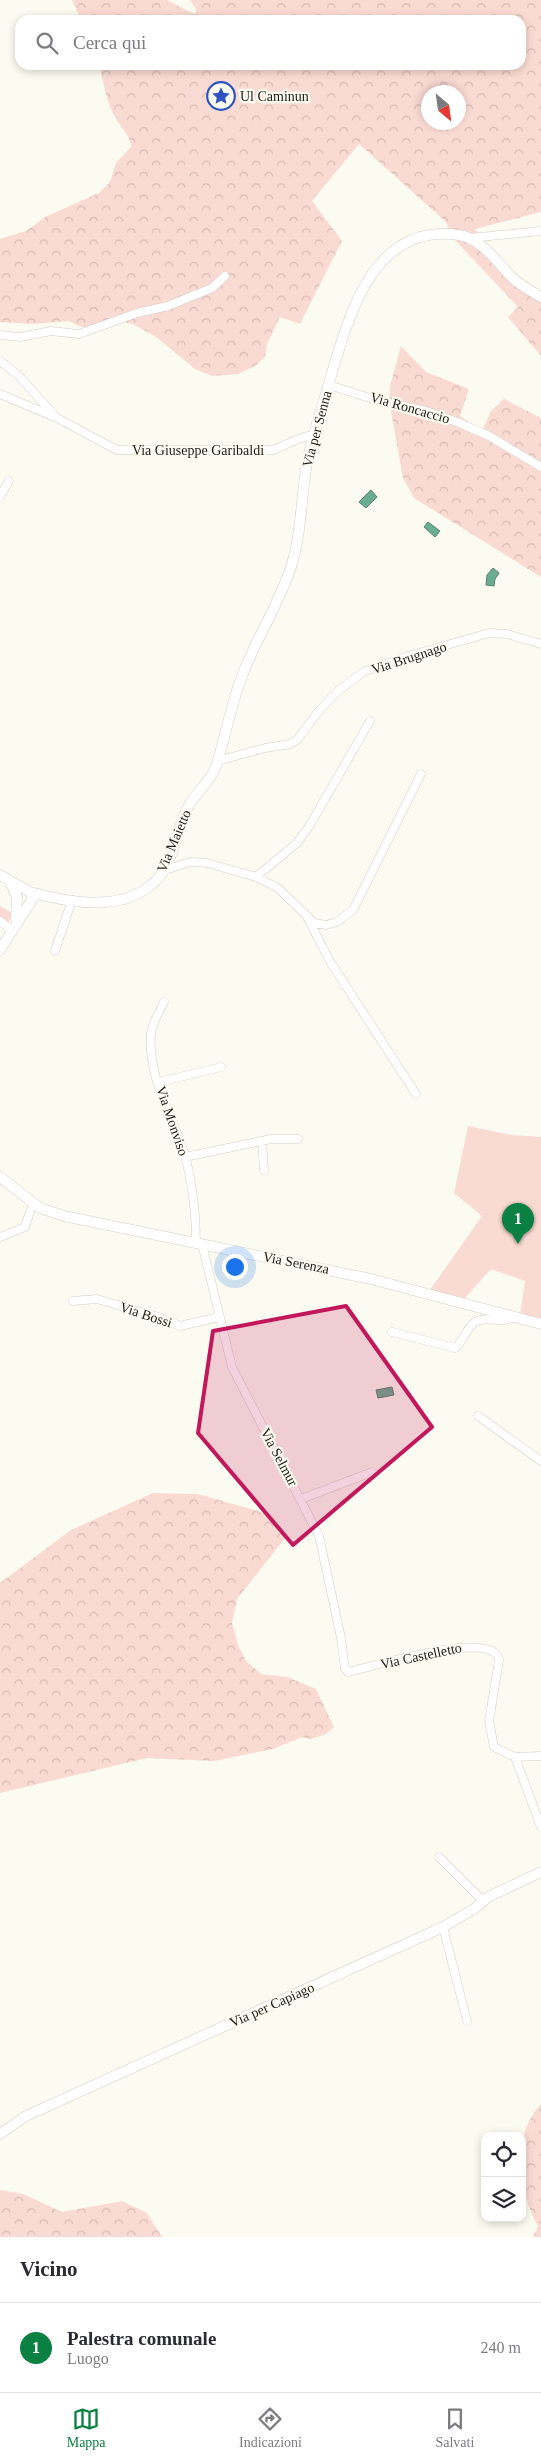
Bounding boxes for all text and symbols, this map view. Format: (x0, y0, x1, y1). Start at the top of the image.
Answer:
search box (15, 15, 526, 70)
icon: search (33, 29, 61, 57)
text: Cerca qui (73, 32, 146, 53)
place icon: Ul Caminun (206, 81, 236, 111)
north arrow (421, 85, 466, 130)
place label: Ul Caminun (240, 89, 309, 104)
street label: Via per Senna (300, 388, 335, 469)
street label: Via Roncaccio (369, 389, 451, 427)
street label: Via Giuseppe Garibaldi (132, 443, 264, 458)
street label: Via Brugnago (370, 639, 448, 677)
street label: Via Maietto (154, 807, 194, 875)
street label: Via Monviso (153, 1084, 191, 1158)
pin: 1 (502, 1203, 534, 1244)
street label: Via Serenza (262, 1249, 331, 1277)
your location (222, 1254, 248, 1280)
street label: Via Bossi (118, 1300, 174, 1331)
street label: Via Selmur (258, 1426, 301, 1489)
street label: Via Castelletto (379, 1640, 463, 1672)
street label: Via per Capiago (227, 1980, 317, 2030)
map controls (481, 2132, 526, 2222)
button: locate (481, 2132, 526, 2177)
button: layers (481, 2177, 526, 2222)
text: Vicino (20, 2257, 78, 2281)
text: Palestra comunale (67, 2328, 216, 2349)
text: 1 (32, 2339, 40, 2356)
text: 240 m (481, 2339, 521, 2356)
text: Luogo (67, 2350, 109, 2367)
tab: Mappa (67, 2405, 106, 2451)
tab: Indicazioni (239, 2405, 302, 2451)
tab: Salvati (435, 2405, 474, 2451)

